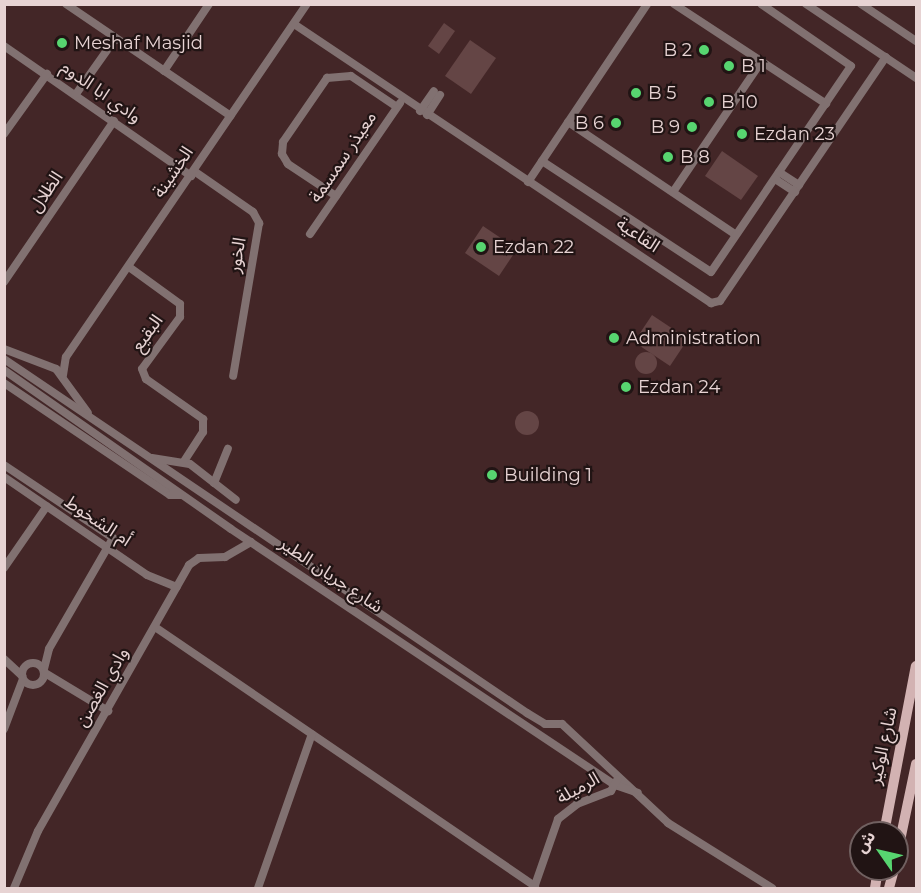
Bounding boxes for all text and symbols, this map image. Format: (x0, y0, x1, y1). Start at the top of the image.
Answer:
place label: Meshaf Masjid (74, 32, 203, 54)
marker: Meshaf Masjid (55, 36, 69, 50)
place label: B 2 (663, 39, 692, 61)
marker: B 2 (697, 43, 711, 57)
place label: B 1 (741, 55, 766, 77)
street label: وادي ابا الدوم (56, 56, 146, 128)
marker: B 1 (722, 59, 736, 73)
place label: B 5 (648, 82, 676, 104)
marker: B 5 (629, 86, 643, 100)
place label: B 10 (721, 91, 758, 113)
marker: B 10 (702, 95, 716, 109)
street label: معيذر سمسمة (305, 107, 381, 207)
place label: B 6 (575, 112, 604, 134)
marker: B 6 (609, 116, 623, 130)
place label: B 9 (651, 116, 680, 138)
marker: B 9 (685, 120, 699, 134)
place label: Ezdan 23 (754, 123, 835, 145)
marker: Ezdan 23 (735, 127, 749, 141)
street label: الخشينة (148, 142, 198, 202)
place label: B 8 (680, 146, 710, 168)
marker: B 8 (661, 150, 675, 164)
street label: الظلال (24, 167, 68, 217)
street label: القاعية (612, 213, 664, 257)
street label: الخور (223, 236, 251, 274)
place label: Ezdan 22 (493, 236, 574, 258)
marker: Ezdan 22 (474, 240, 488, 254)
street label: البقيع (126, 310, 168, 356)
place label: Administration (626, 327, 761, 349)
marker: Administration (607, 331, 621, 345)
place label: Ezdan 24 (638, 376, 720, 398)
marker: Ezdan 24 (619, 380, 633, 394)
place label: Building 1 (504, 464, 592, 486)
marker: Building 1 (485, 468, 499, 482)
street label: أم الشخوط (60, 491, 136, 551)
street label: شارع جريان الطير (275, 532, 387, 618)
street label: وادي الغصن (71, 644, 133, 730)
street label: شارع الوكير (864, 705, 902, 787)
street label: الرميلة (553, 767, 603, 809)
north arrow (849, 821, 909, 881)
text: ش (851, 827, 879, 856)

